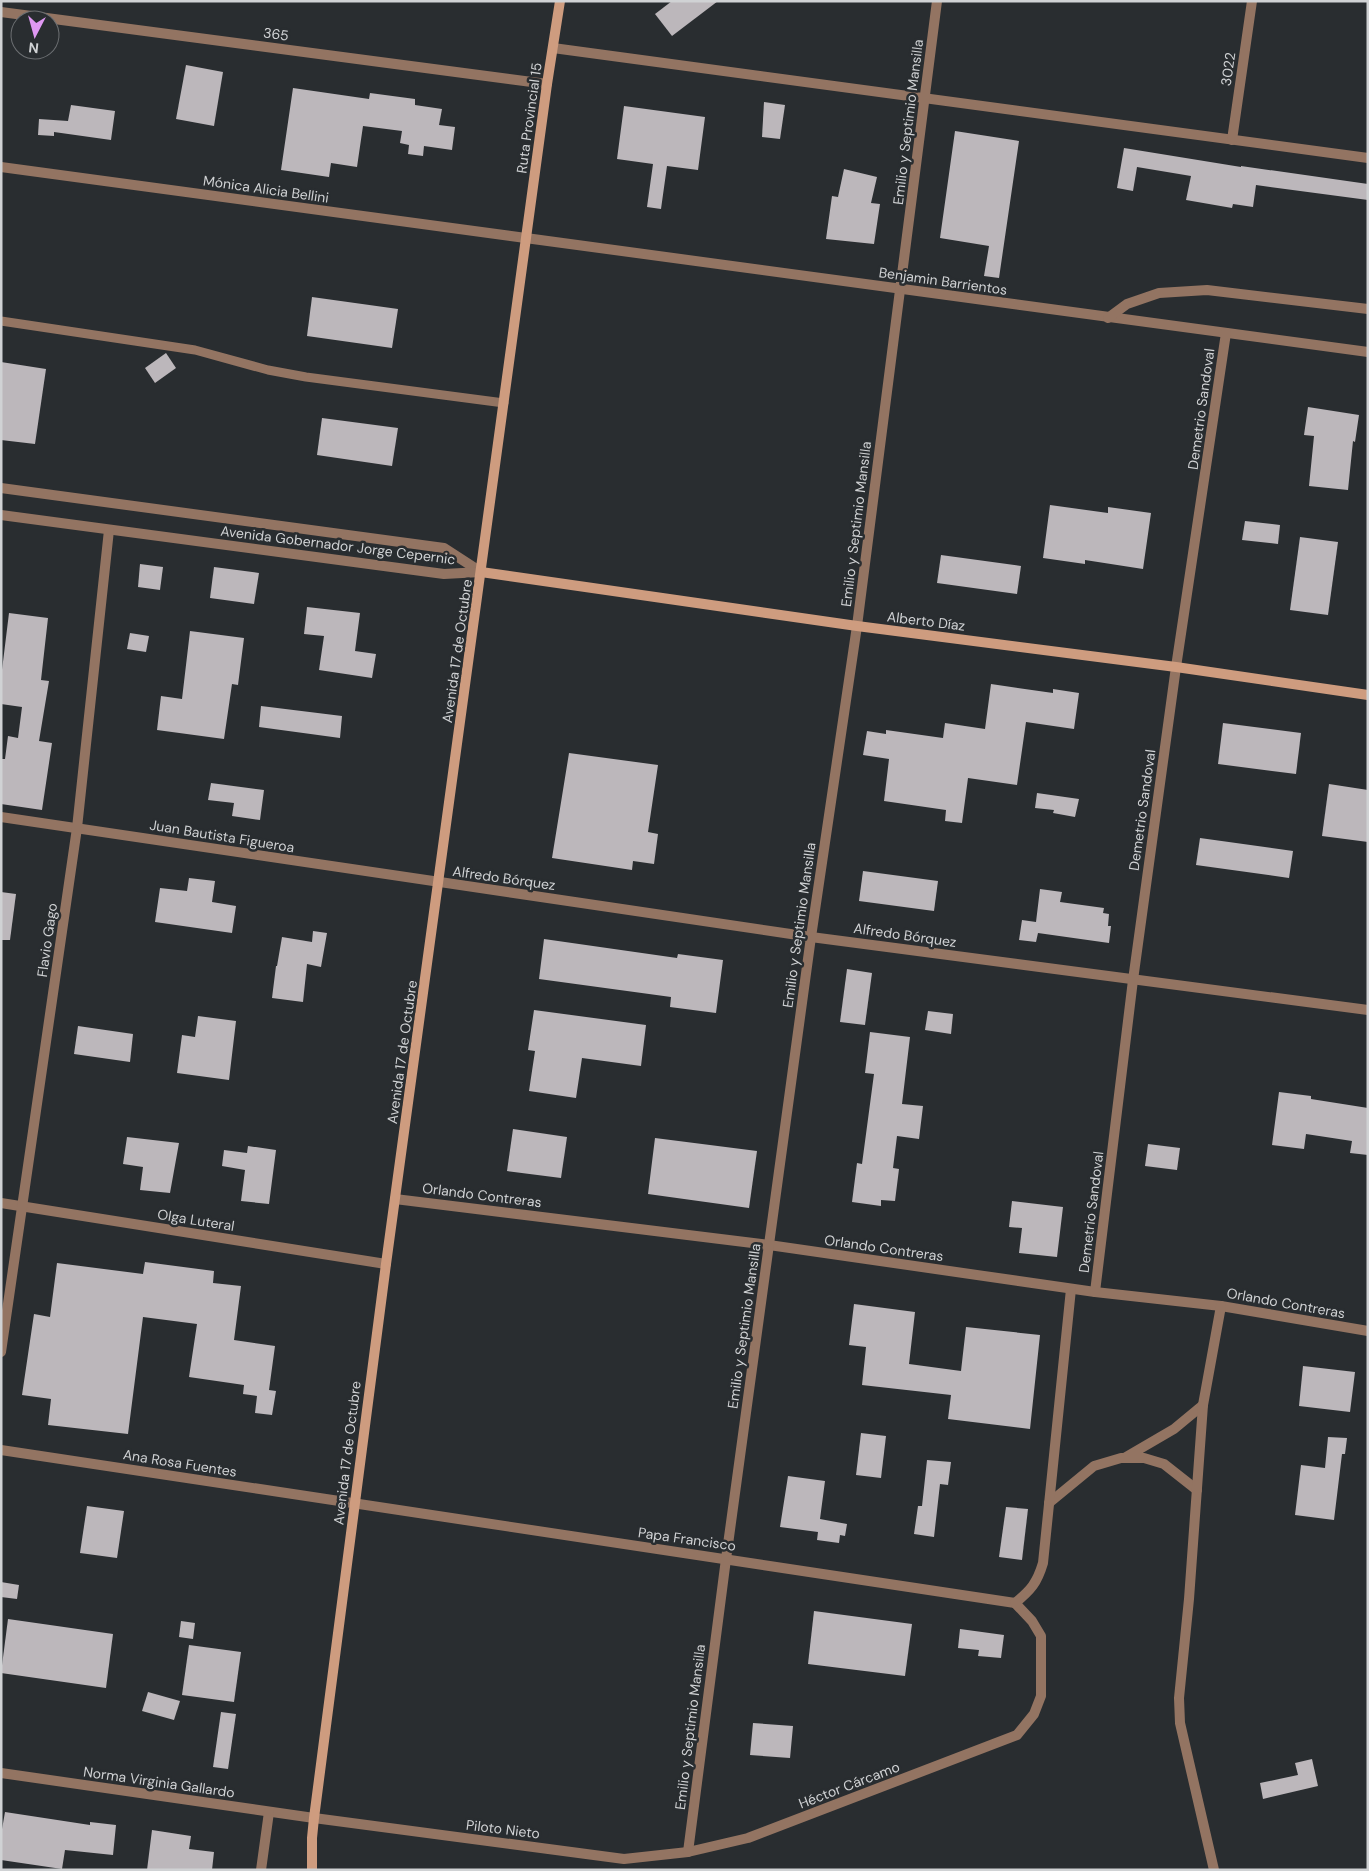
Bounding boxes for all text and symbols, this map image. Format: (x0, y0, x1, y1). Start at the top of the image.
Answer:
north arrow (10, 10, 60, 60)
street label: 365 (262, 23, 290, 45)
text: N (28, 38, 40, 57)
street label: Emilio y Septimio Mansilla (889, 38, 927, 206)
street label: 3022 (1217, 51, 1239, 87)
street label: Ruta Provincial 15 (512, 61, 546, 175)
street label: Mónica Alicia Bellini (202, 171, 330, 207)
street label: Benjamin Barrientos (878, 263, 1008, 299)
street label: Demetrio Sandoval (1184, 347, 1218, 471)
street label: Emilio y Septimio Mansilla (837, 440, 875, 608)
street label: Avenida Gobernador Jorge Cepernic (220, 522, 456, 568)
street label: Avenida 17 de Octubre (438, 578, 476, 724)
street label: Alberto Díaz (886, 607, 966, 635)
street label: Demetrio Sandoval (1125, 748, 1159, 872)
street label: Juan Bautista Figueroa (148, 816, 296, 856)
street label: Emilio y Septimio Mansilla (778, 841, 820, 1009)
street label: Alfredo Bórquez (451, 862, 557, 894)
street label: Flavio Gago (33, 902, 61, 978)
street label: Alfredo Bórquez (852, 919, 958, 951)
street label: Avenida 17 de Octubre (383, 979, 421, 1125)
street label: Demetrio Sandoval (1075, 1150, 1107, 1274)
street label: Orlando Contreras (421, 1179, 543, 1211)
street label: Olga Luteral (156, 1205, 236, 1235)
street label: Orlando Contreras (823, 1231, 945, 1265)
street label: Emilio y Septimio Mansilla (723, 1242, 765, 1410)
street label: Orlando Contreras (1225, 1284, 1347, 1322)
street label: Avenida 17 de Octubre (329, 1380, 365, 1526)
street label: Ana Rosa Fuentes (122, 1445, 238, 1481)
street label: Papa Francisco (637, 1523, 737, 1555)
street label: Emilio y Septimio Mansilla (671, 1643, 709, 1811)
street label: Héctor Cárcamo (796, 1757, 902, 1813)
street label: Norma Virginia Gallardo (82, 1762, 236, 1802)
street label: Piloto Nieto (465, 1816, 541, 1842)

